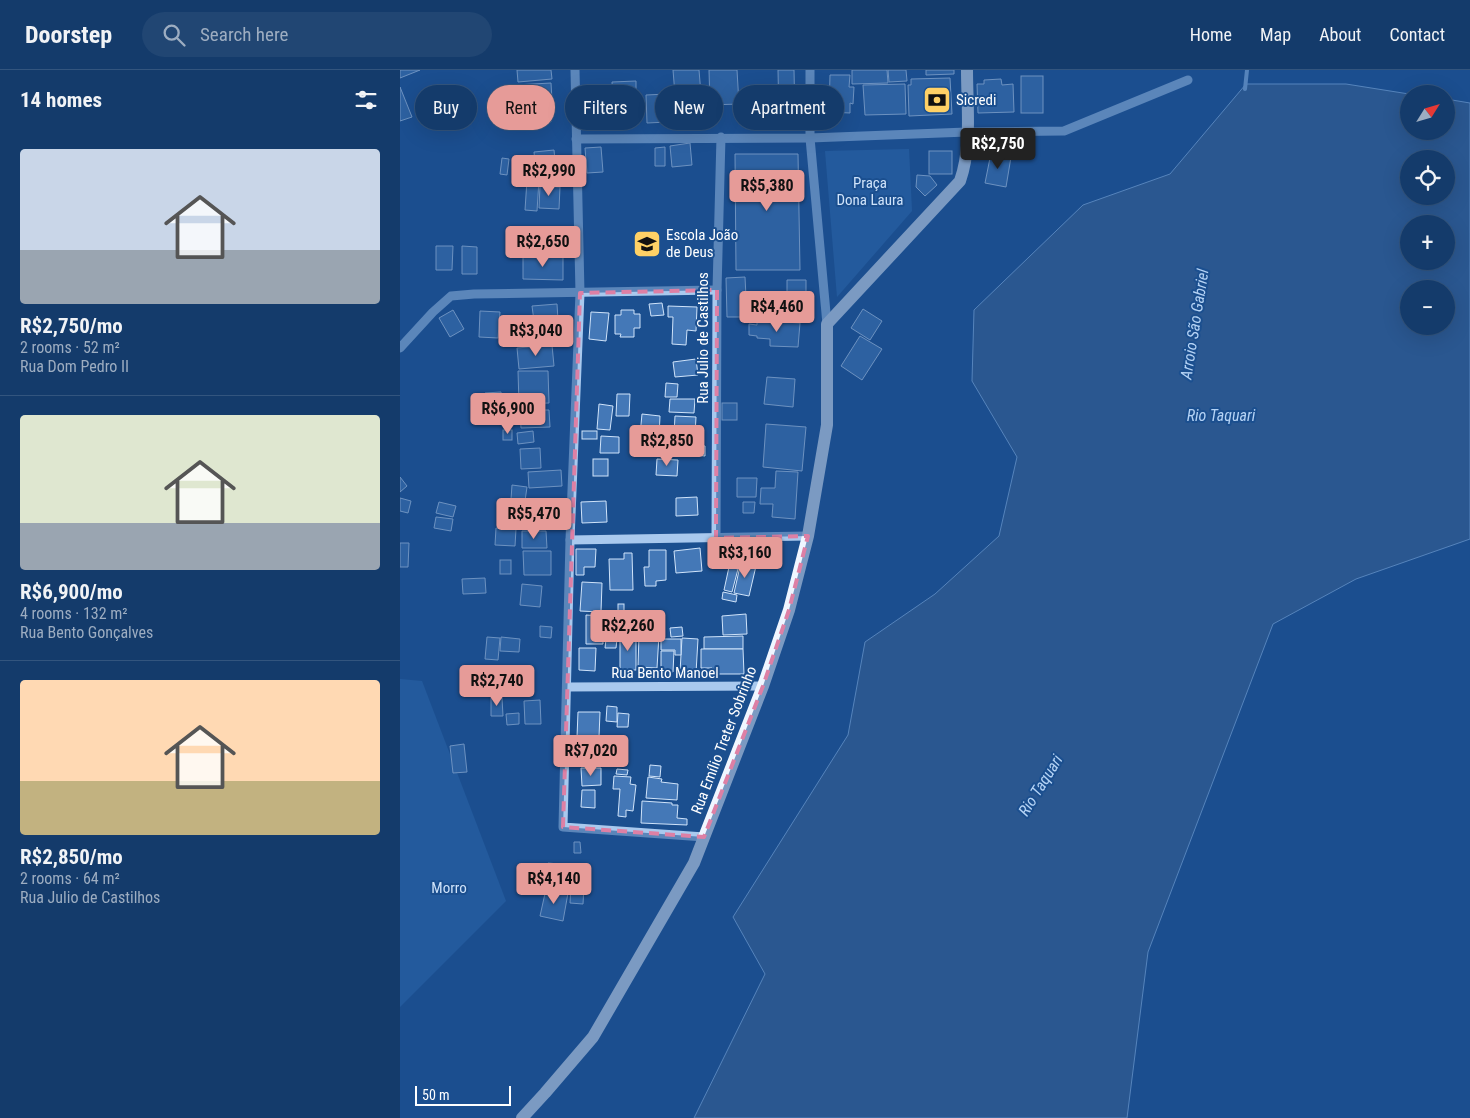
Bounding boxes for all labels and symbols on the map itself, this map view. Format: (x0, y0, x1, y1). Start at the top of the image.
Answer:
bank icon: Sicredi (922, 85, 952, 115)
north arrow (1400, 85, 1455, 140)
place label: Sicredi (956, 91, 997, 109)
pin: R$2,750 (952, 128, 1044, 170)
pin: R$2,990 (503, 154, 595, 197)
pin: R$5,380 (721, 170, 813, 212)
park label: Praça Dona Laura (836, 174, 904, 209)
pin: R$2,650 (497, 226, 589, 268)
place label: Escola João de Deus (666, 226, 738, 261)
school or university icon: Escola João de Deus (632, 229, 662, 259)
water label: Arroio São Gabriel (1176, 267, 1213, 382)
street label: Rua Julio de Castilhos (694, 272, 712, 404)
pin: R$4,460 (731, 290, 823, 333)
pin: R$3,040 (490, 314, 582, 357)
pin: R$6,900 (462, 392, 554, 435)
water label: Rio Taquari (1187, 406, 1256, 425)
pin: R$2,850 (621, 424, 713, 467)
pin: R$5,470 (488, 498, 580, 540)
pin: R$3,160 (699, 536, 791, 579)
pin: R$2,260 (582, 610, 674, 652)
pin: R$2,740 (451, 664, 543, 707)
street label: Rua Bento Manoel (611, 664, 719, 682)
street label: Rua Emílio Treter Sobrinho (688, 664, 760, 816)
pin: R$7,020 (545, 734, 637, 777)
water label: Rio Taquari (1014, 751, 1067, 819)
pin: R$4,140 (508, 862, 600, 905)
park label: Morro (431, 879, 467, 897)
scale bar (415, 1083, 511, 1106)

